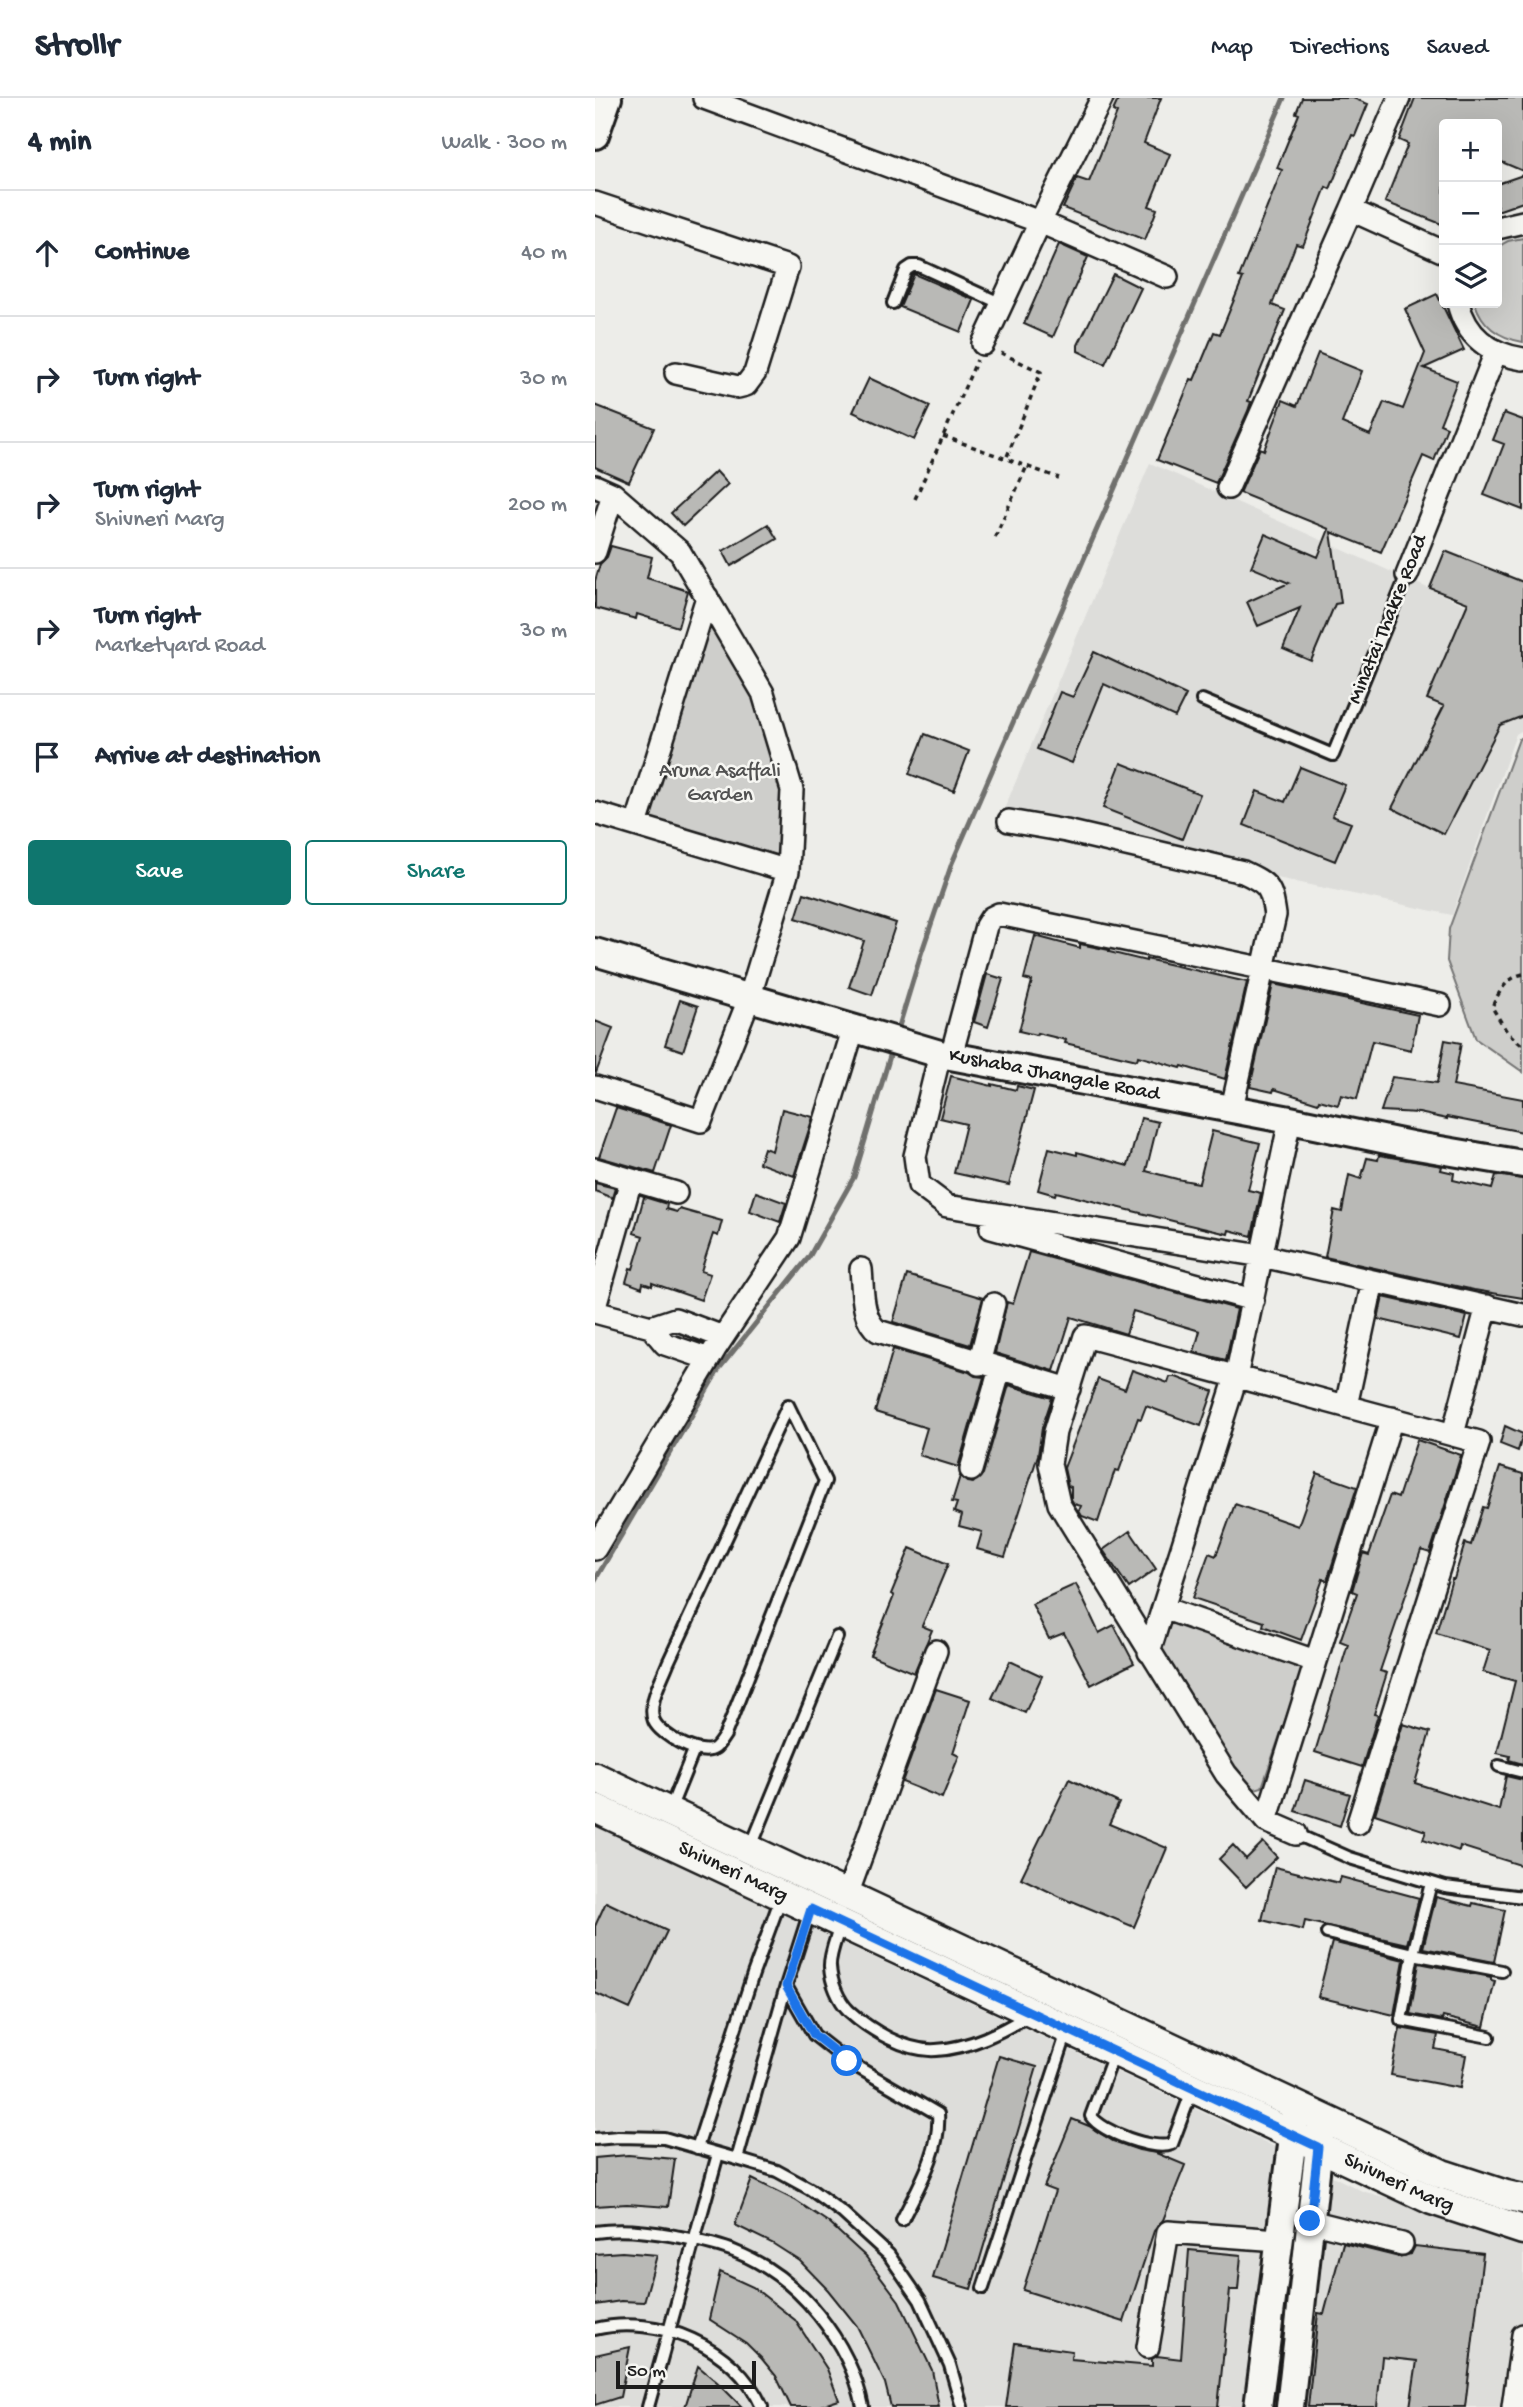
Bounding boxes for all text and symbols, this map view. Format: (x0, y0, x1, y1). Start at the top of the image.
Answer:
text: Strollr (35, 29, 119, 67)
text: Map (1211, 34, 1253, 63)
text: Directions (1291, 34, 1389, 63)
text: Saved (1427, 34, 1488, 63)
map controls (1439, 119, 1502, 308)
button: + (1439, 119, 1502, 182)
text: 4 min (28, 126, 91, 161)
text: Walk · 300 m (441, 130, 567, 157)
button: − (1439, 182, 1502, 245)
icon: ahead (28, 234, 66, 272)
text: Continue (95, 238, 189, 269)
text: 40 m (521, 240, 567, 267)
button: layers (1439, 245, 1502, 308)
icon: right (28, 360, 66, 398)
text: Turn right (95, 364, 199, 395)
text: 30 m (520, 366, 567, 393)
text: Turn right (95, 476, 199, 507)
icon: right (28, 486, 66, 524)
text: 200 m (508, 492, 567, 519)
text: Shivneri Marg (95, 507, 224, 534)
street label: Minatai Thakre Road (1344, 530, 1435, 708)
text: Turn right (95, 602, 199, 633)
icon: right (28, 612, 66, 650)
text: 30 m (520, 618, 567, 645)
text: Marketyard Road (95, 633, 265, 660)
icon: arrive (28, 738, 66, 776)
text: Arrive at destination (95, 742, 320, 773)
park label: Aruna Asaffali Garden (659, 760, 781, 809)
button: Save (28, 840, 291, 905)
button: Share (305, 840, 567, 905)
street label: Kushaba Jhangale Road (947, 1043, 1163, 1108)
street label: Shivneri Marg (674, 1836, 792, 1909)
route start (831, 2045, 862, 2076)
street label: Shivneri Marg (1339, 2148, 1457, 2219)
route end (1294, 2205, 1325, 2236)
scale bar (616, 2358, 756, 2390)
text: 50 m (627, 2361, 666, 2384)

